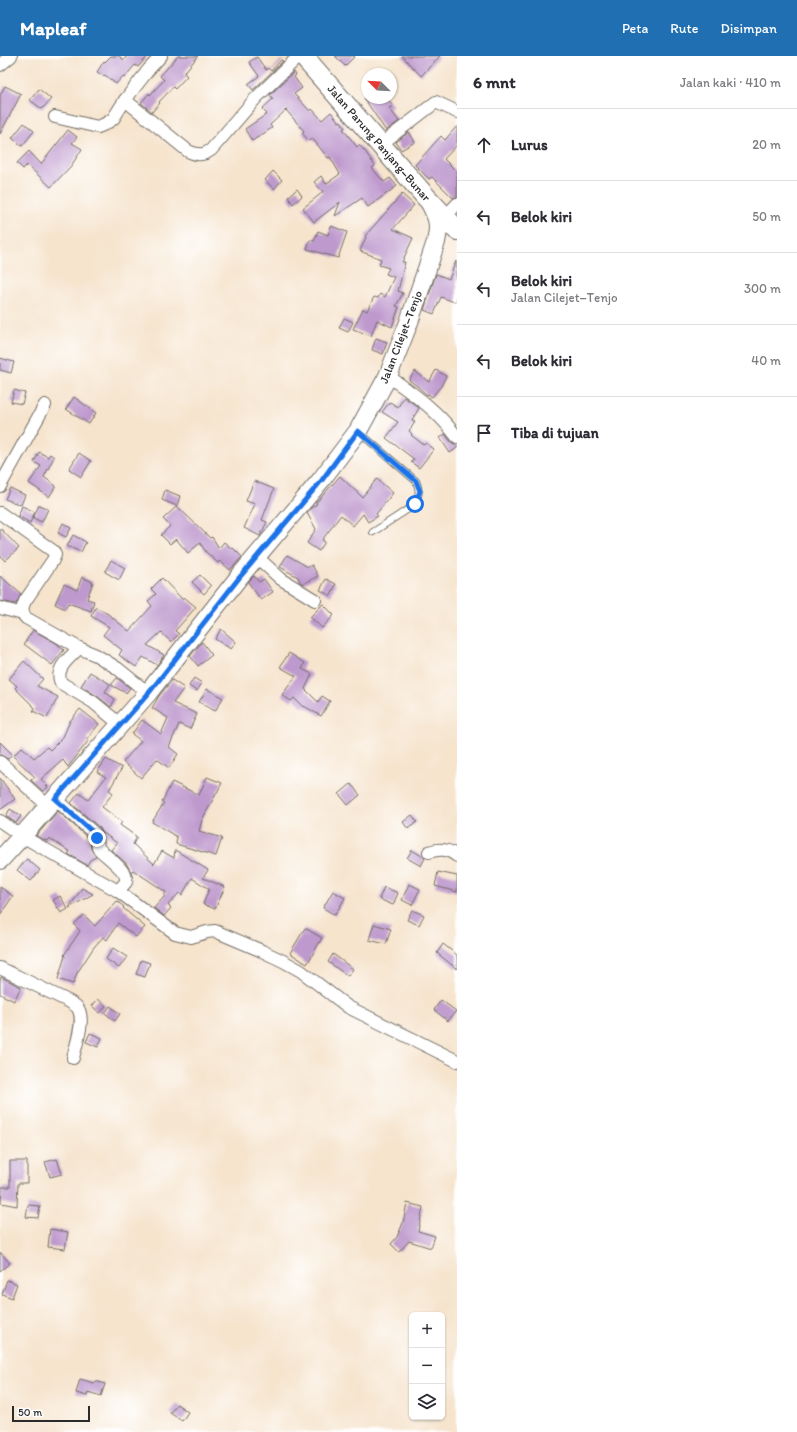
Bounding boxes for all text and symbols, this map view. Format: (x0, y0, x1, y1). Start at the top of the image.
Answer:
text: Mapleaf (20, 17, 86, 40)
text: Peta (622, 20, 648, 37)
text: Rute (670, 20, 698, 37)
text: Disimpan (720, 20, 777, 37)
north arrow (361, 68, 397, 104)
text: 6 mnt (473, 72, 516, 92)
text: Jalan kaki · 410 m (680, 75, 781, 90)
street label: Jalan Parung Panjang–Bunar (325, 82, 434, 205)
icon: ahead (473, 134, 495, 156)
text: Lurus (511, 136, 548, 154)
text: 20 m (752, 137, 781, 152)
icon: left (473, 206, 495, 228)
text: Belok kiri (511, 208, 572, 226)
text: 50 m (752, 209, 781, 224)
text: Belok kiri (511, 272, 572, 290)
icon: left (473, 278, 495, 300)
text: 300 m (744, 281, 781, 296)
street label: Jalan Cilejet–Tenjo (377, 289, 425, 385)
text: Jalan Cilejet–Tenjo (511, 290, 618, 305)
icon: left (473, 350, 495, 372)
text: Belok kiri (511, 352, 572, 370)
text: 40 m (751, 353, 781, 368)
icon: arrive (473, 422, 495, 444)
text: Tiba di tujuan (511, 424, 599, 442)
route start (406, 495, 424, 513)
route end (88, 829, 106, 847)
map controls (409, 1312, 445, 1420)
button: + (409, 1312, 445, 1348)
button: − (409, 1348, 445, 1384)
button: layers (409, 1384, 445, 1420)
scale bar (12, 1404, 90, 1423)
text: 50 m (18, 1406, 42, 1419)

